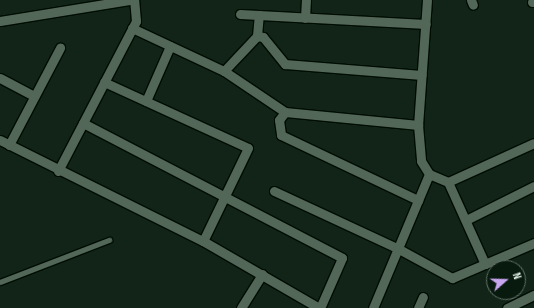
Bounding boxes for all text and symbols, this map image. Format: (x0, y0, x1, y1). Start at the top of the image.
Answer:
north arrow (486, 260, 526, 300)
text: N (510, 271, 524, 281)

